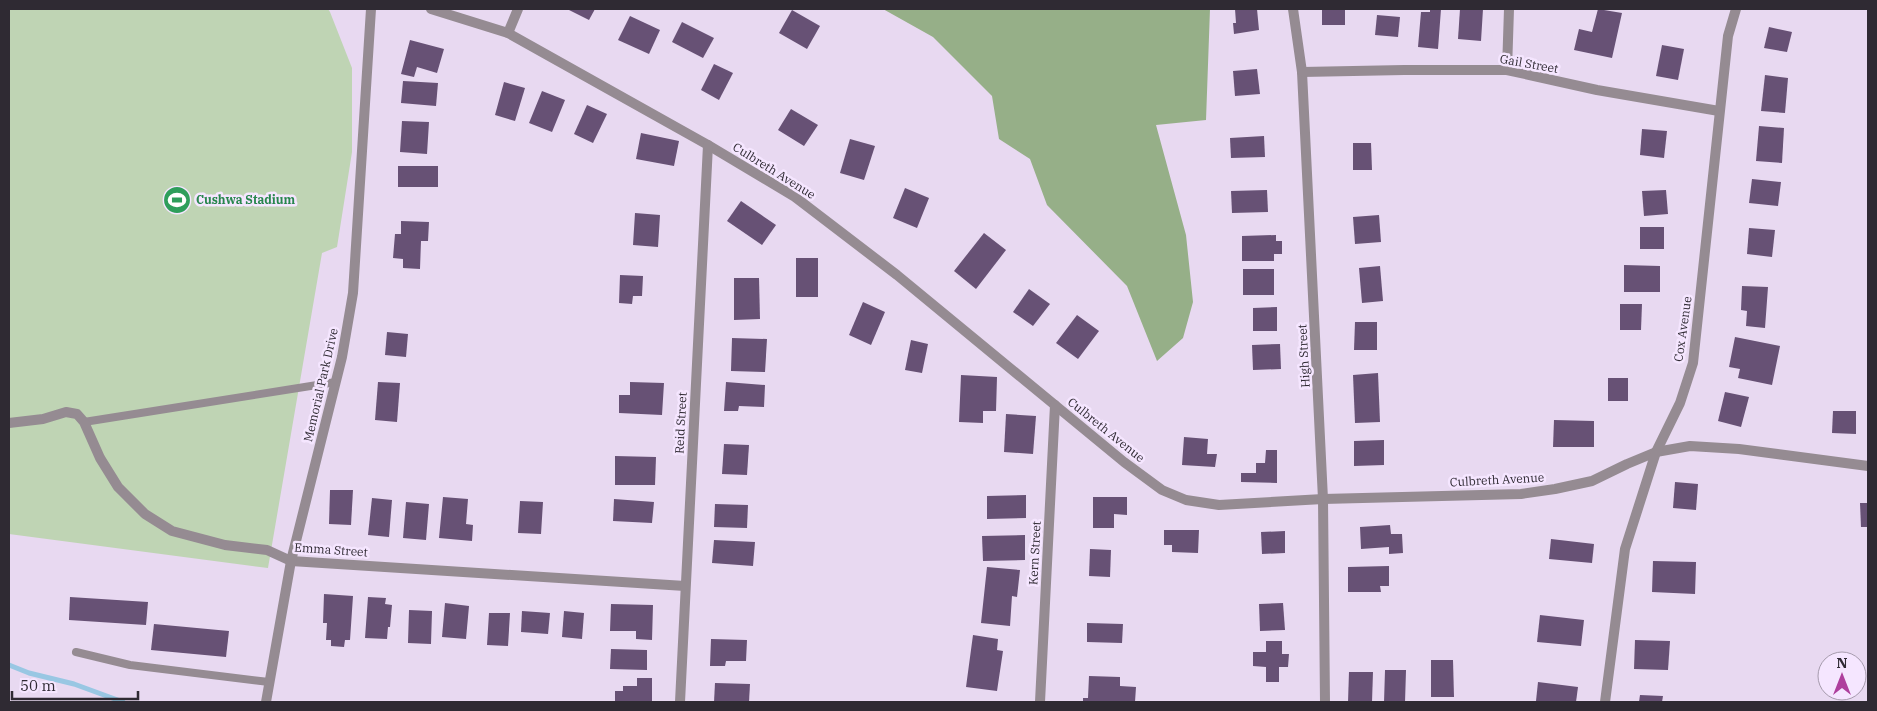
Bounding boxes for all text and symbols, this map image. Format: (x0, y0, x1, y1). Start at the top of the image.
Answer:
street label: Gail Street (1499, 51, 1560, 76)
street label: Culbreth Avenue (730, 139, 818, 202)
sports icon: Cushwa Stadium (162, 185, 192, 215)
place label: Cushwa Stadium (196, 192, 296, 207)
street label: Cox Avenue (1670, 295, 1695, 363)
street label: High Street (1294, 324, 1313, 388)
street label: Memorial Park Drive (300, 326, 341, 443)
street label: Reid Street (671, 392, 690, 454)
street label: Culbreth Avenue (1065, 394, 1148, 465)
street label: Culbreth Avenue (1449, 470, 1545, 489)
street label: Kern Street (1025, 521, 1044, 585)
street label: Emma Street (294, 539, 368, 560)
north arrow (1817, 651, 1867, 701)
text: N (1836, 654, 1848, 672)
scale bar (12, 668, 139, 700)
text: 50 m (20, 676, 56, 695)

